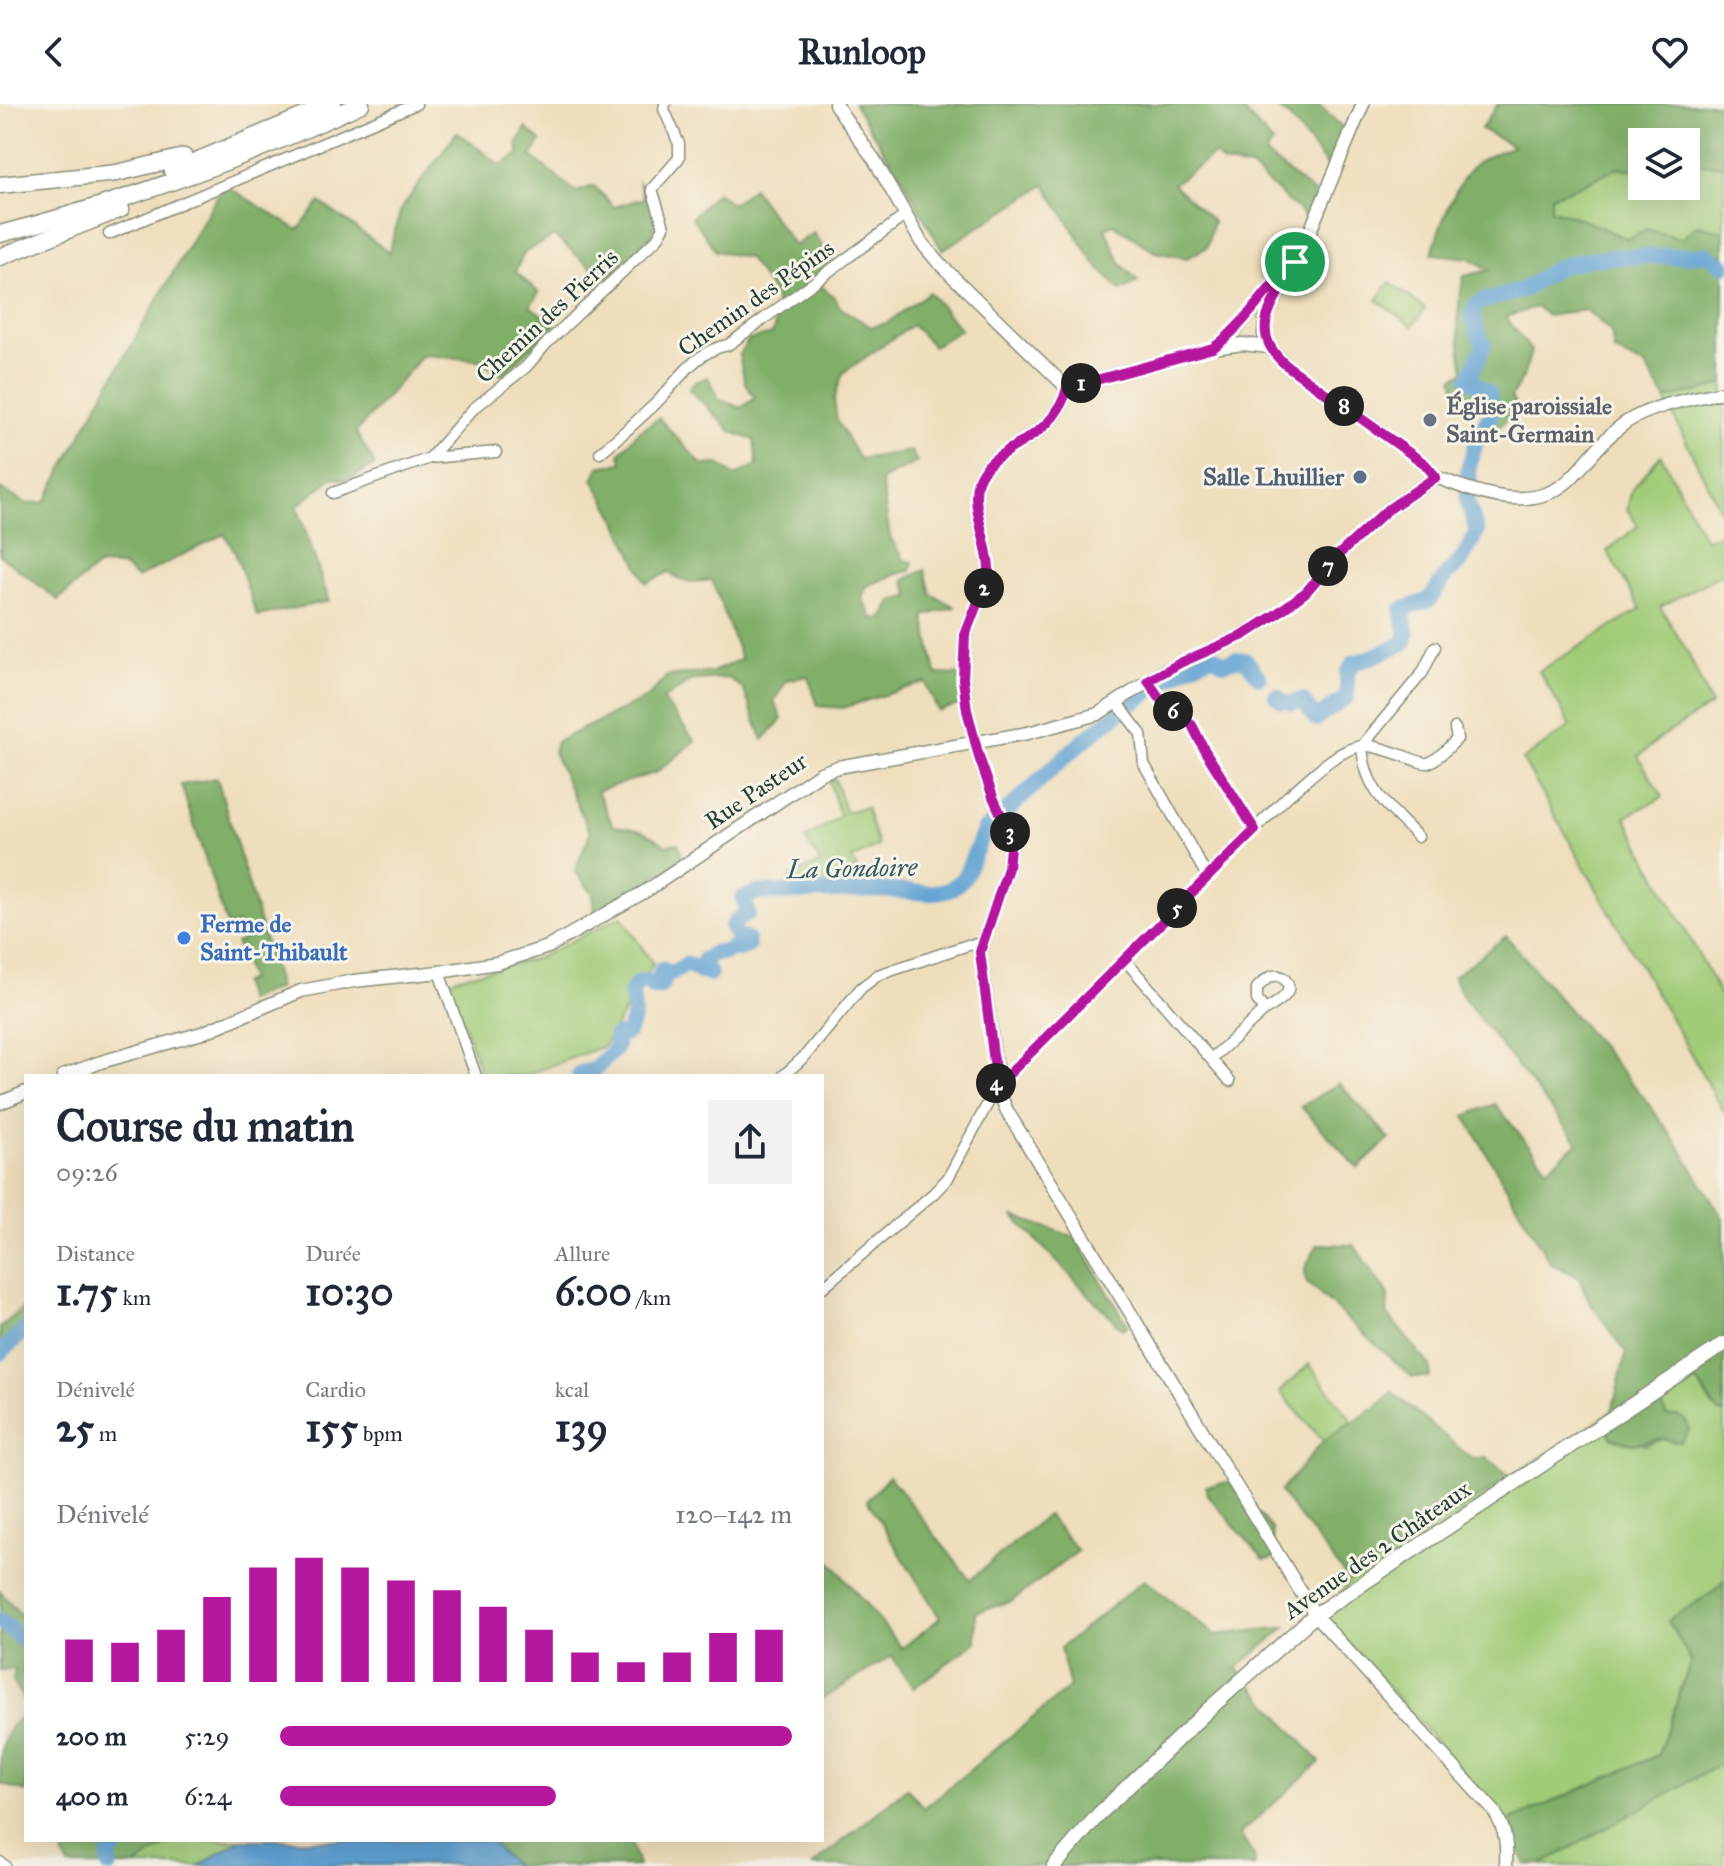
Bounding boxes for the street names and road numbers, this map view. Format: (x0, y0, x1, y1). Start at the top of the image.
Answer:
street label: Chemin des Pépins (672, 233, 840, 363)
street label: Chemin des Pierris (469, 242, 625, 390)
street label: Rue Pasteur (699, 746, 813, 836)
street label: Avenue des 2 Châteaux (1277, 1474, 1477, 1627)

